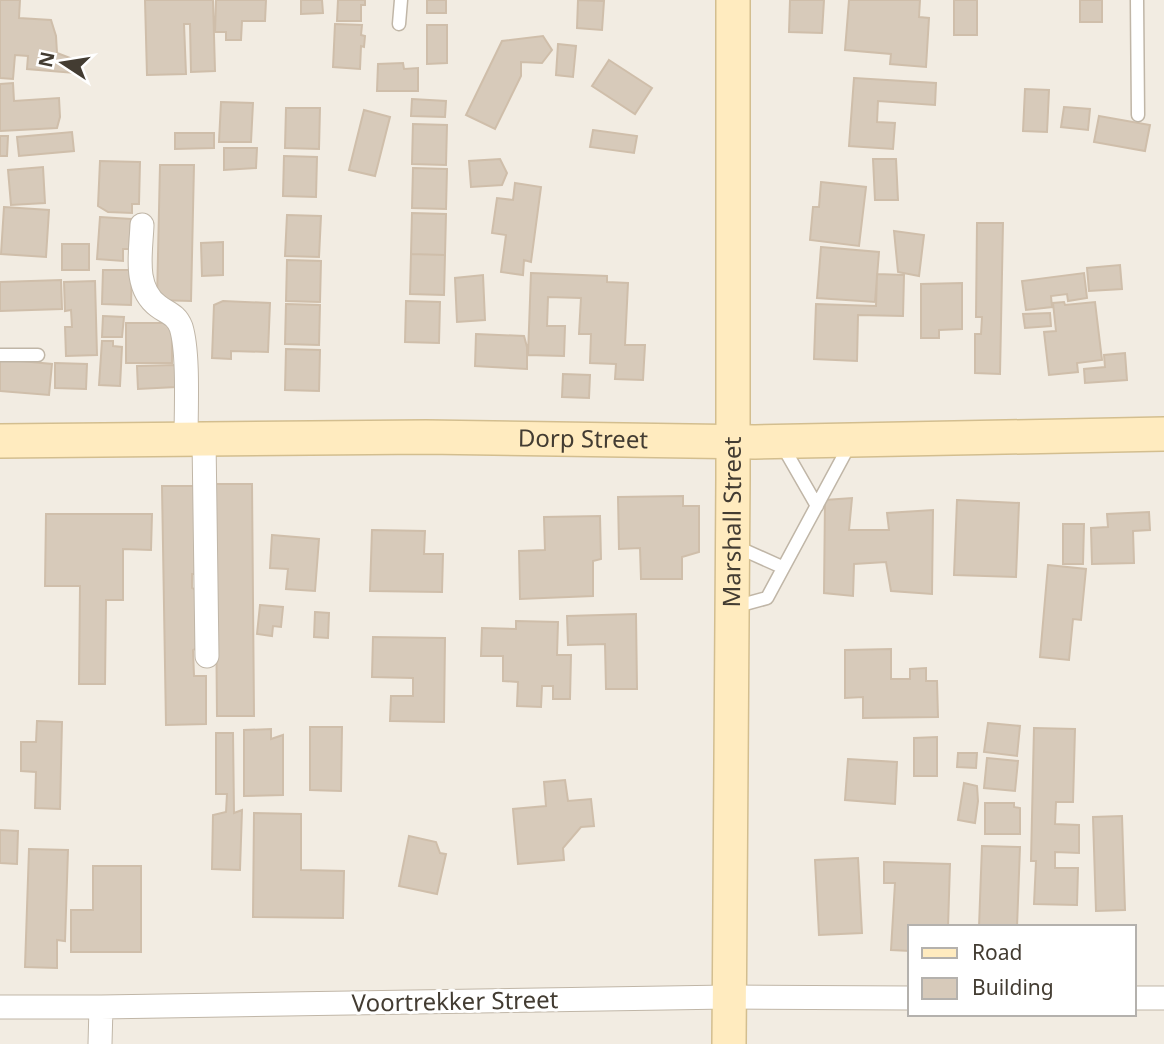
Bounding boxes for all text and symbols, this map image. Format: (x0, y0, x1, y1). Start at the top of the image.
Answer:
north arrow (28, 28, 98, 98)
text: N (32, 49, 61, 70)
street label: Dorp Street (518, 420, 649, 455)
street label: Marshall Street (714, 436, 748, 607)
legend (908, 925, 1136, 1016)
text: Road (972, 938, 1022, 966)
text: Building (972, 973, 1054, 1001)
street label: Voortrekker Street (351, 982, 559, 1019)

